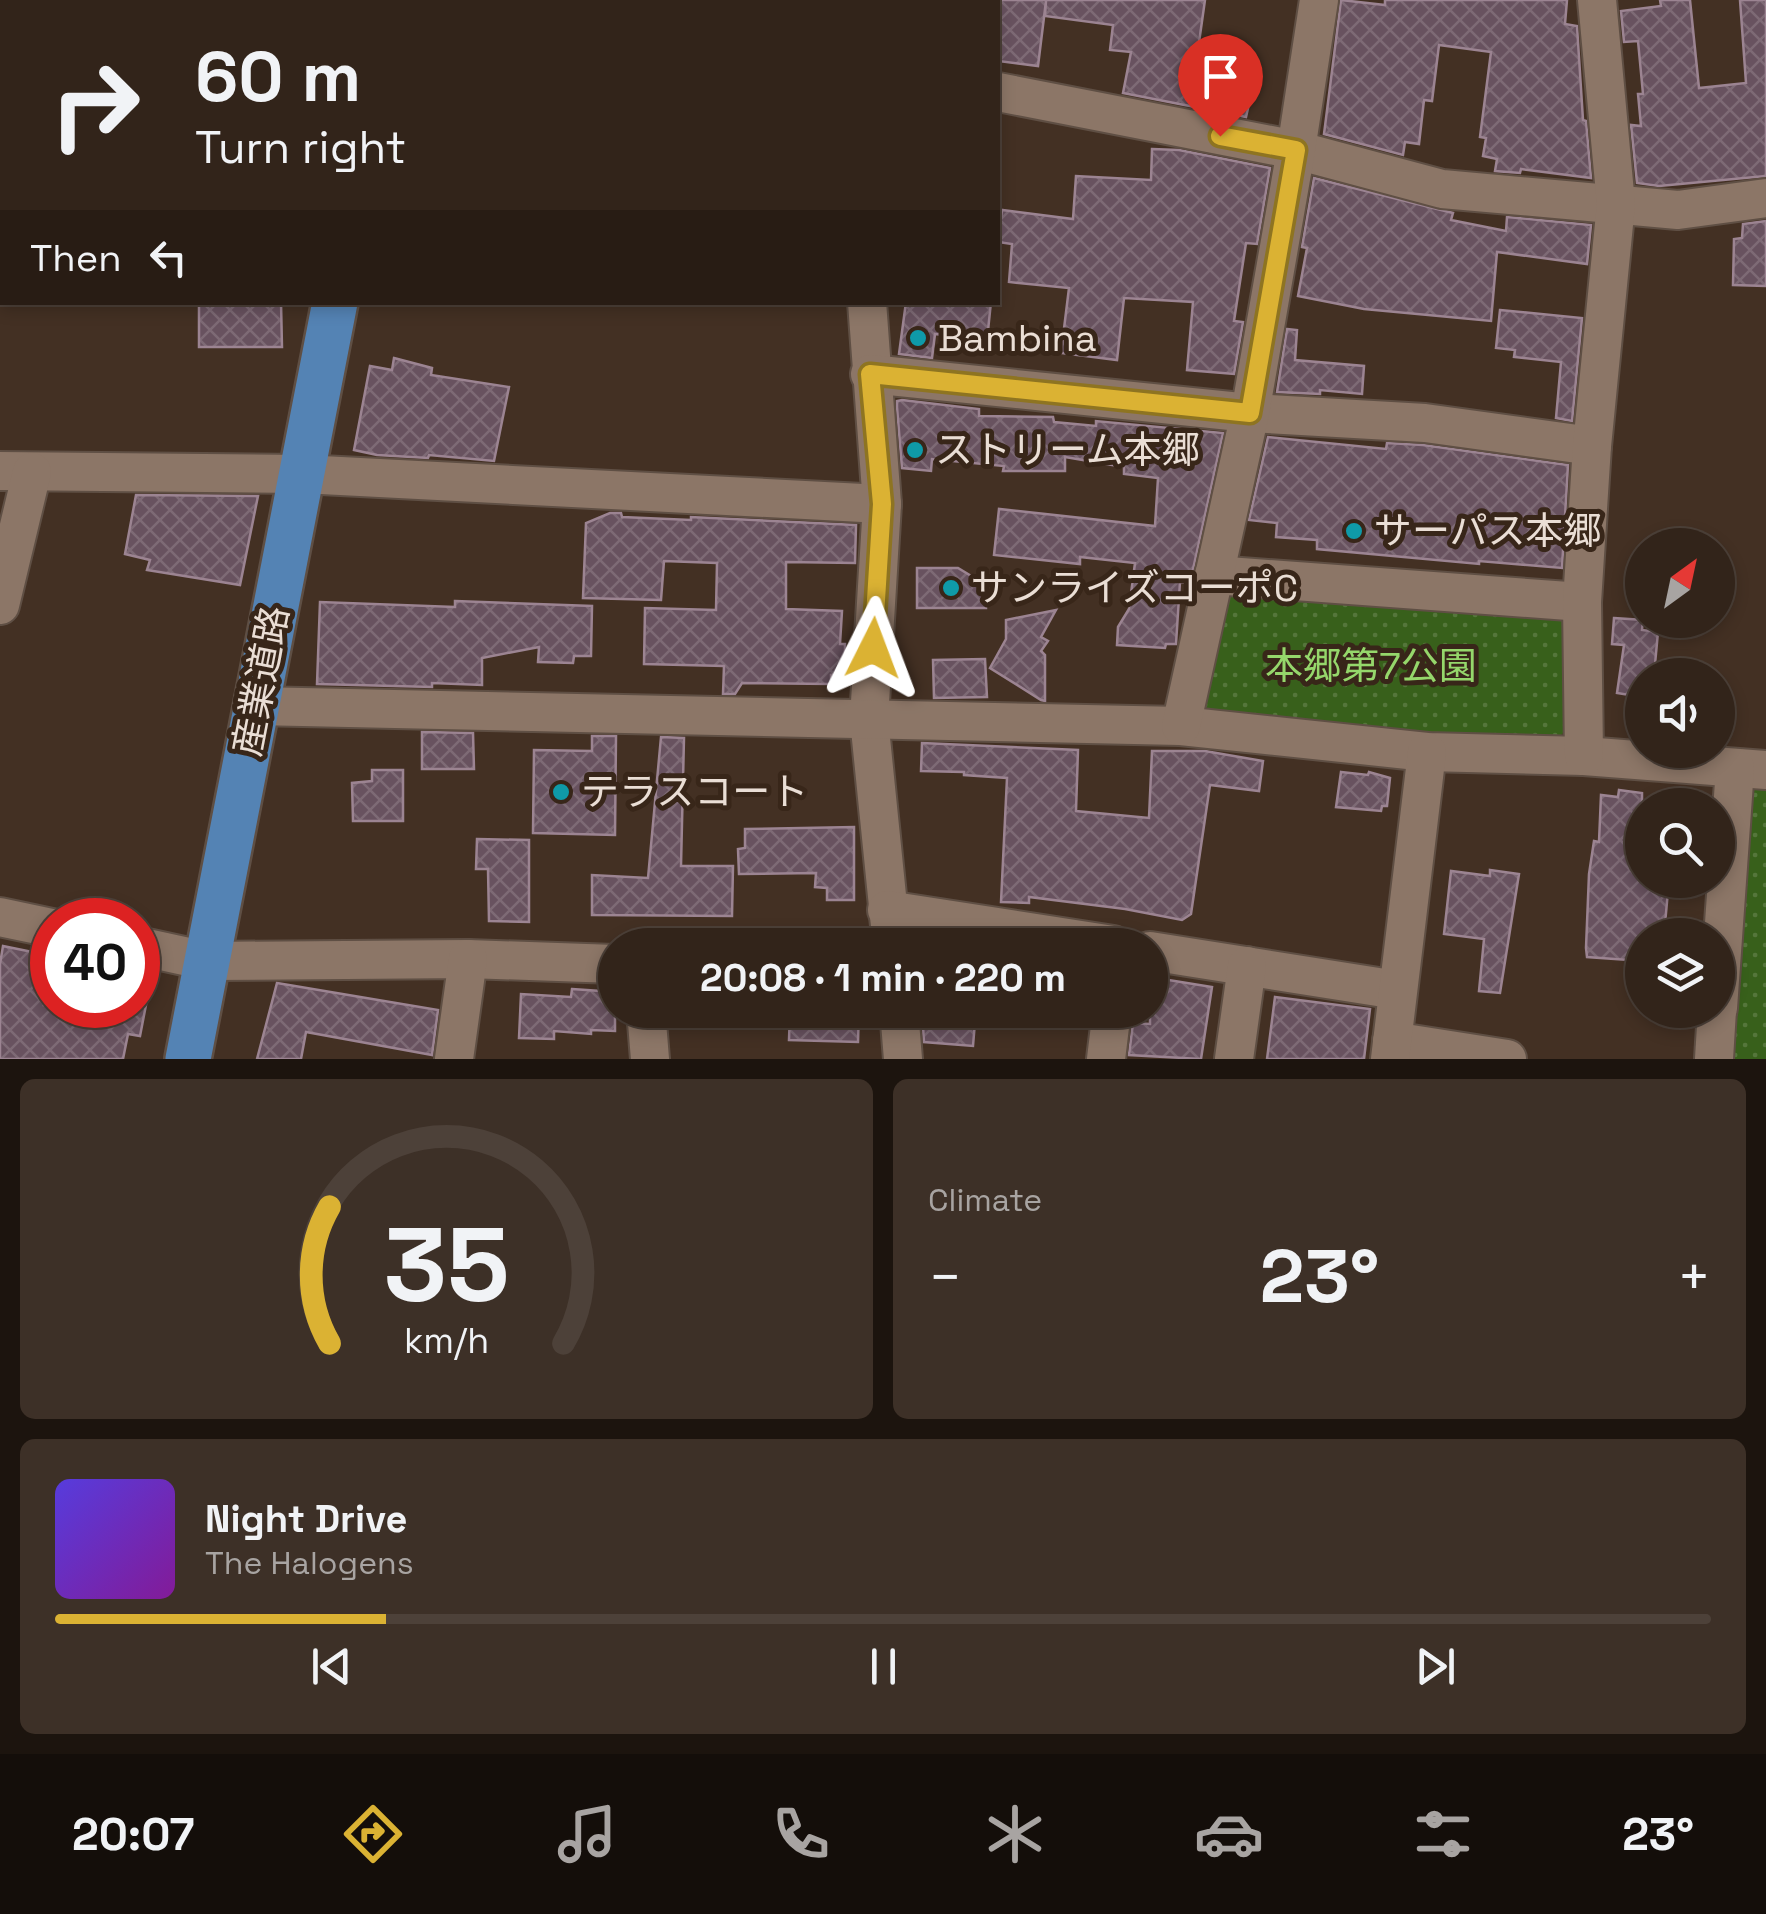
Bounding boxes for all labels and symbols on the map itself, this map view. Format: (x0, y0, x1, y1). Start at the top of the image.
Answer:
pin (1178, 34, 1263, 137)
place label: Bambina (938, 314, 1097, 362)
marker: Bambina (907, 327, 929, 349)
place label: ストリーム本郷 (935, 426, 1200, 474)
marker: ストリーム本郷 (904, 439, 926, 461)
place label: サーパス本郷 (1374, 507, 1602, 555)
marker: サーパス本郷 (1343, 520, 1365, 542)
north arrow (1625, 528, 1735, 638)
place label: サンライズコーポC (971, 564, 1298, 612)
marker: サンライズコーポC (940, 577, 962, 599)
position arrow (821, 596, 925, 700)
street label: 産業道路 (223, 602, 299, 760)
park label: 本郷第7公園 (1265, 642, 1477, 690)
place label: テラスコート (581, 768, 808, 816)
marker: テラスコート (550, 781, 572, 803)
speed limit sign: 40 (30, 898, 160, 1028)

